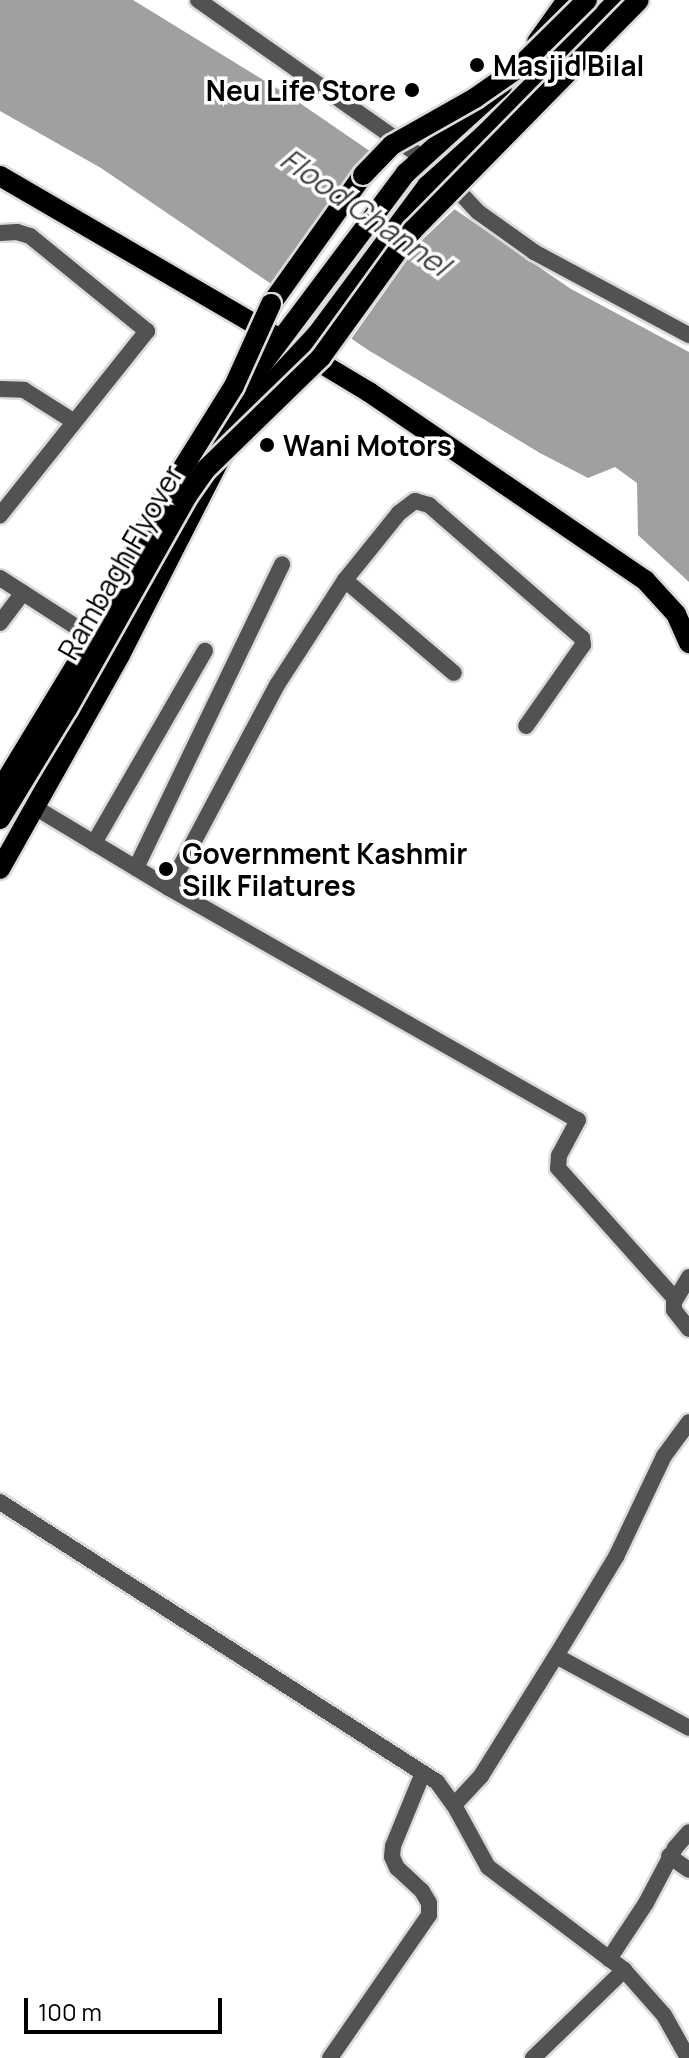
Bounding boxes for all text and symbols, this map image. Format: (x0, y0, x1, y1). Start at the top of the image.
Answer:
place label: Masjid Bilal (493, 48, 644, 82)
marker: Masjid Bilal (468, 56, 486, 74)
place label: Neu Life Store (206, 73, 396, 107)
marker: Neu Life Store (403, 81, 421, 99)
water label: Flood Channel (274, 141, 456, 283)
place label: Wani Motors (283, 428, 452, 462)
marker: Wani Motors (258, 436, 276, 454)
street label: Rambagh Flyover (51, 459, 189, 665)
place label: Government Kashmir Silk Filatures (182, 836, 467, 902)
marker: Government Kashmir Silk Filatures (157, 860, 175, 878)
scale bar (28, 1982, 226, 2032)
text: 100 m (38, 1995, 102, 2028)

